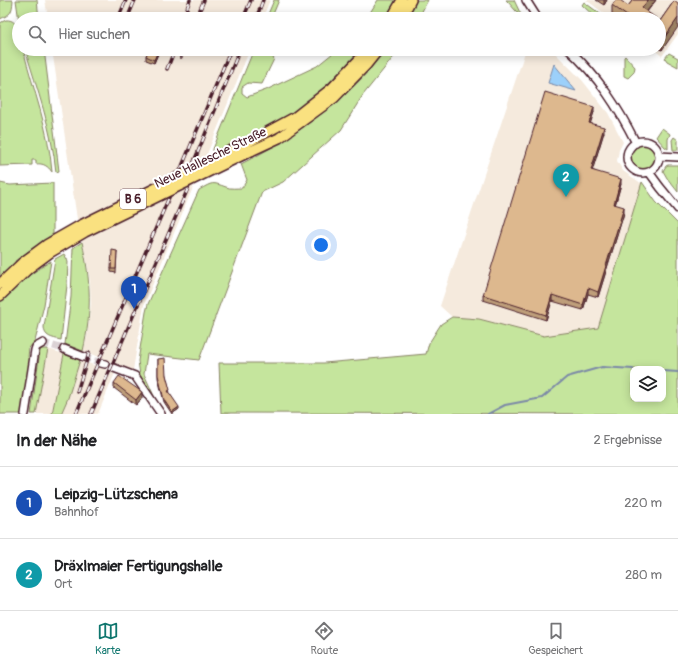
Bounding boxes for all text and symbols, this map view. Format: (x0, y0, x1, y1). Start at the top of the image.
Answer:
search box (12, 12, 666, 56)
icon: search (26, 23, 48, 45)
text: Hier suchen (58, 25, 130, 44)
street label: Neue Hallesche Straße (152, 124, 270, 192)
pin: 2 (553, 164, 579, 197)
road number: B 6 (120, 189, 146, 209)
your location (311, 235, 331, 255)
pin: 1 (121, 276, 147, 309)
map controls (630, 366, 666, 402)
button: layers (630, 366, 666, 402)
text: In der Nähe (16, 430, 97, 451)
text: 2 Ergebnisse (593, 432, 662, 448)
text: Leipzig-Lützschena (54, 485, 178, 504)
text: 1 (26, 495, 32, 511)
text: 220 m (624, 495, 662, 511)
text: Bahnhof (54, 504, 99, 520)
text: Dräxlmaier Fertigungshalle (54, 557, 222, 576)
text: 2 (25, 567, 33, 583)
text: 280 m (625, 567, 662, 583)
text: Ort (54, 576, 72, 592)
tab: Karte (95, 620, 121, 657)
tab: Route (311, 620, 338, 657)
tab: Gespeichert (528, 620, 583, 657)

